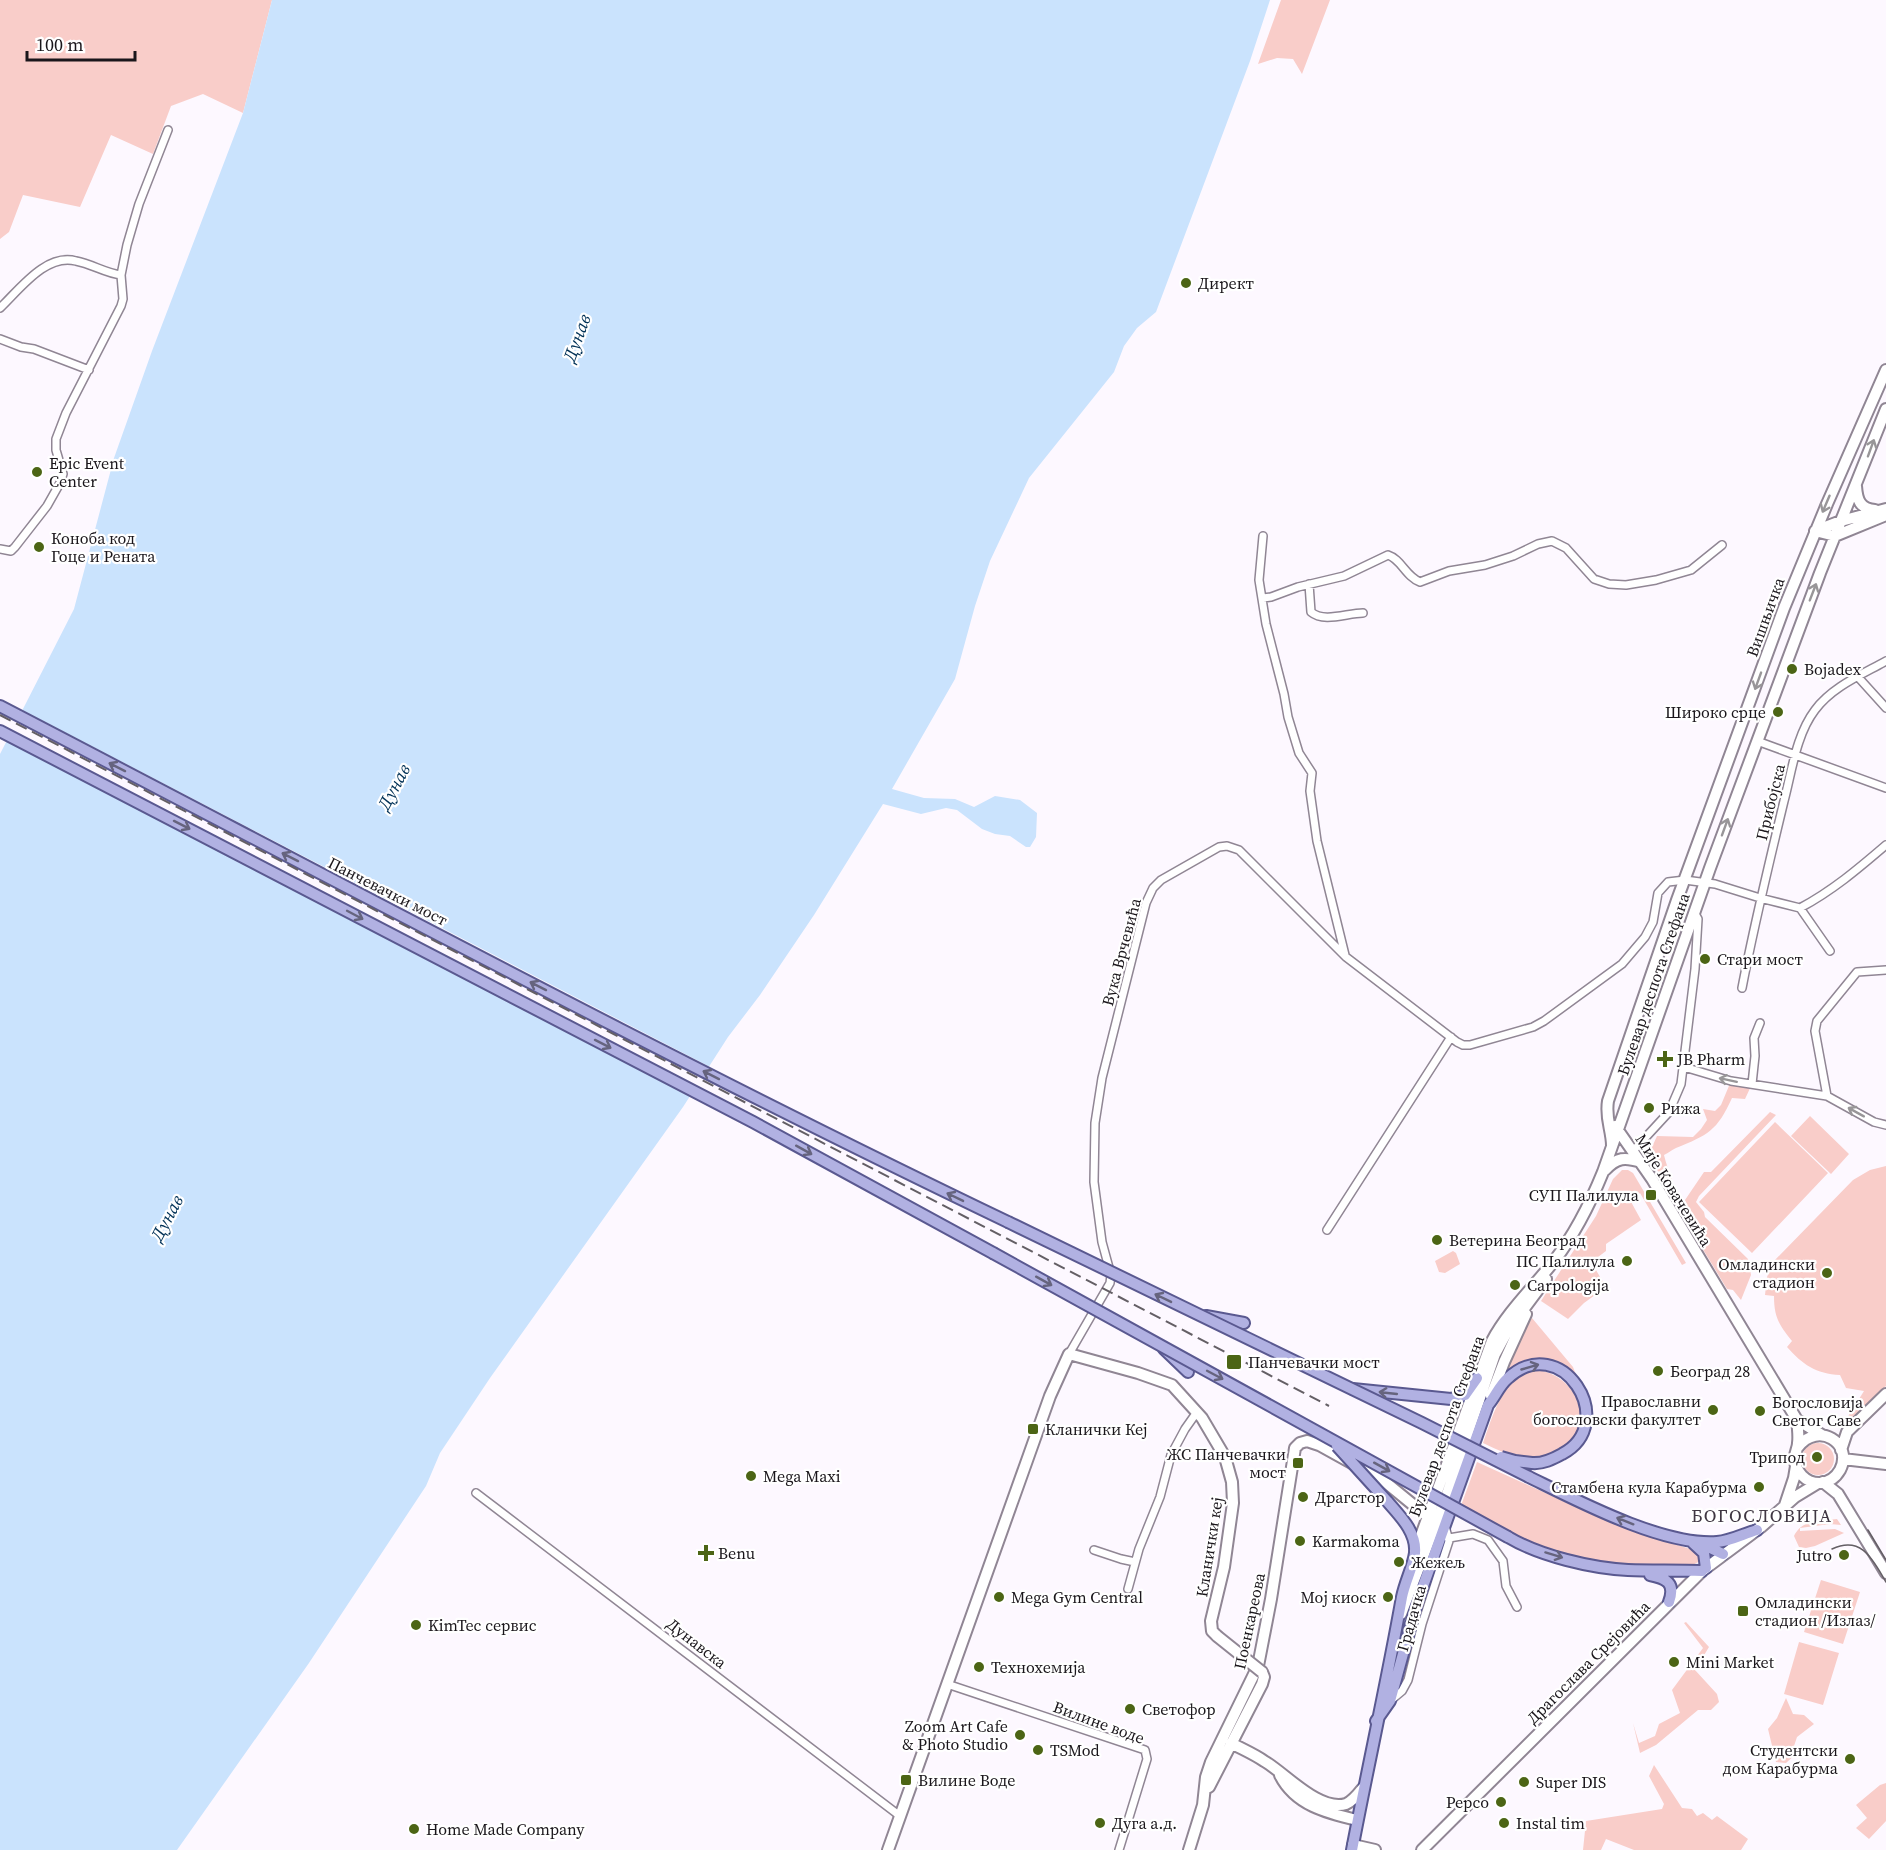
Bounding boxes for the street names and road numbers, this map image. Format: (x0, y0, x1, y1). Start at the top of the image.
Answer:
street label: Вишњичка (1740, 573, 1790, 660)
street label: Прибојска (1750, 761, 1790, 842)
street label: Панчевачки мост (324, 851, 452, 931)
street label: Булевар деспота Стефана (1611, 889, 1695, 1078)
street label: Вука Врчевића (1096, 895, 1146, 1008)
street label: Мије Ковачевића (1631, 1130, 1718, 1251)
street label: Булевар деспота Стефана (1403, 1331, 1489, 1520)
street label: Кланички кеј (1190, 1495, 1228, 1599)
street label: Поенкареова (1228, 1570, 1270, 1671)
street label: Градачка (1391, 1581, 1431, 1654)
street label: Драгослава Срејовића (1521, 1595, 1655, 1729)
street label: Дунавска (663, 1613, 732, 1674)
street label: Вилине воде (1050, 1695, 1148, 1749)

